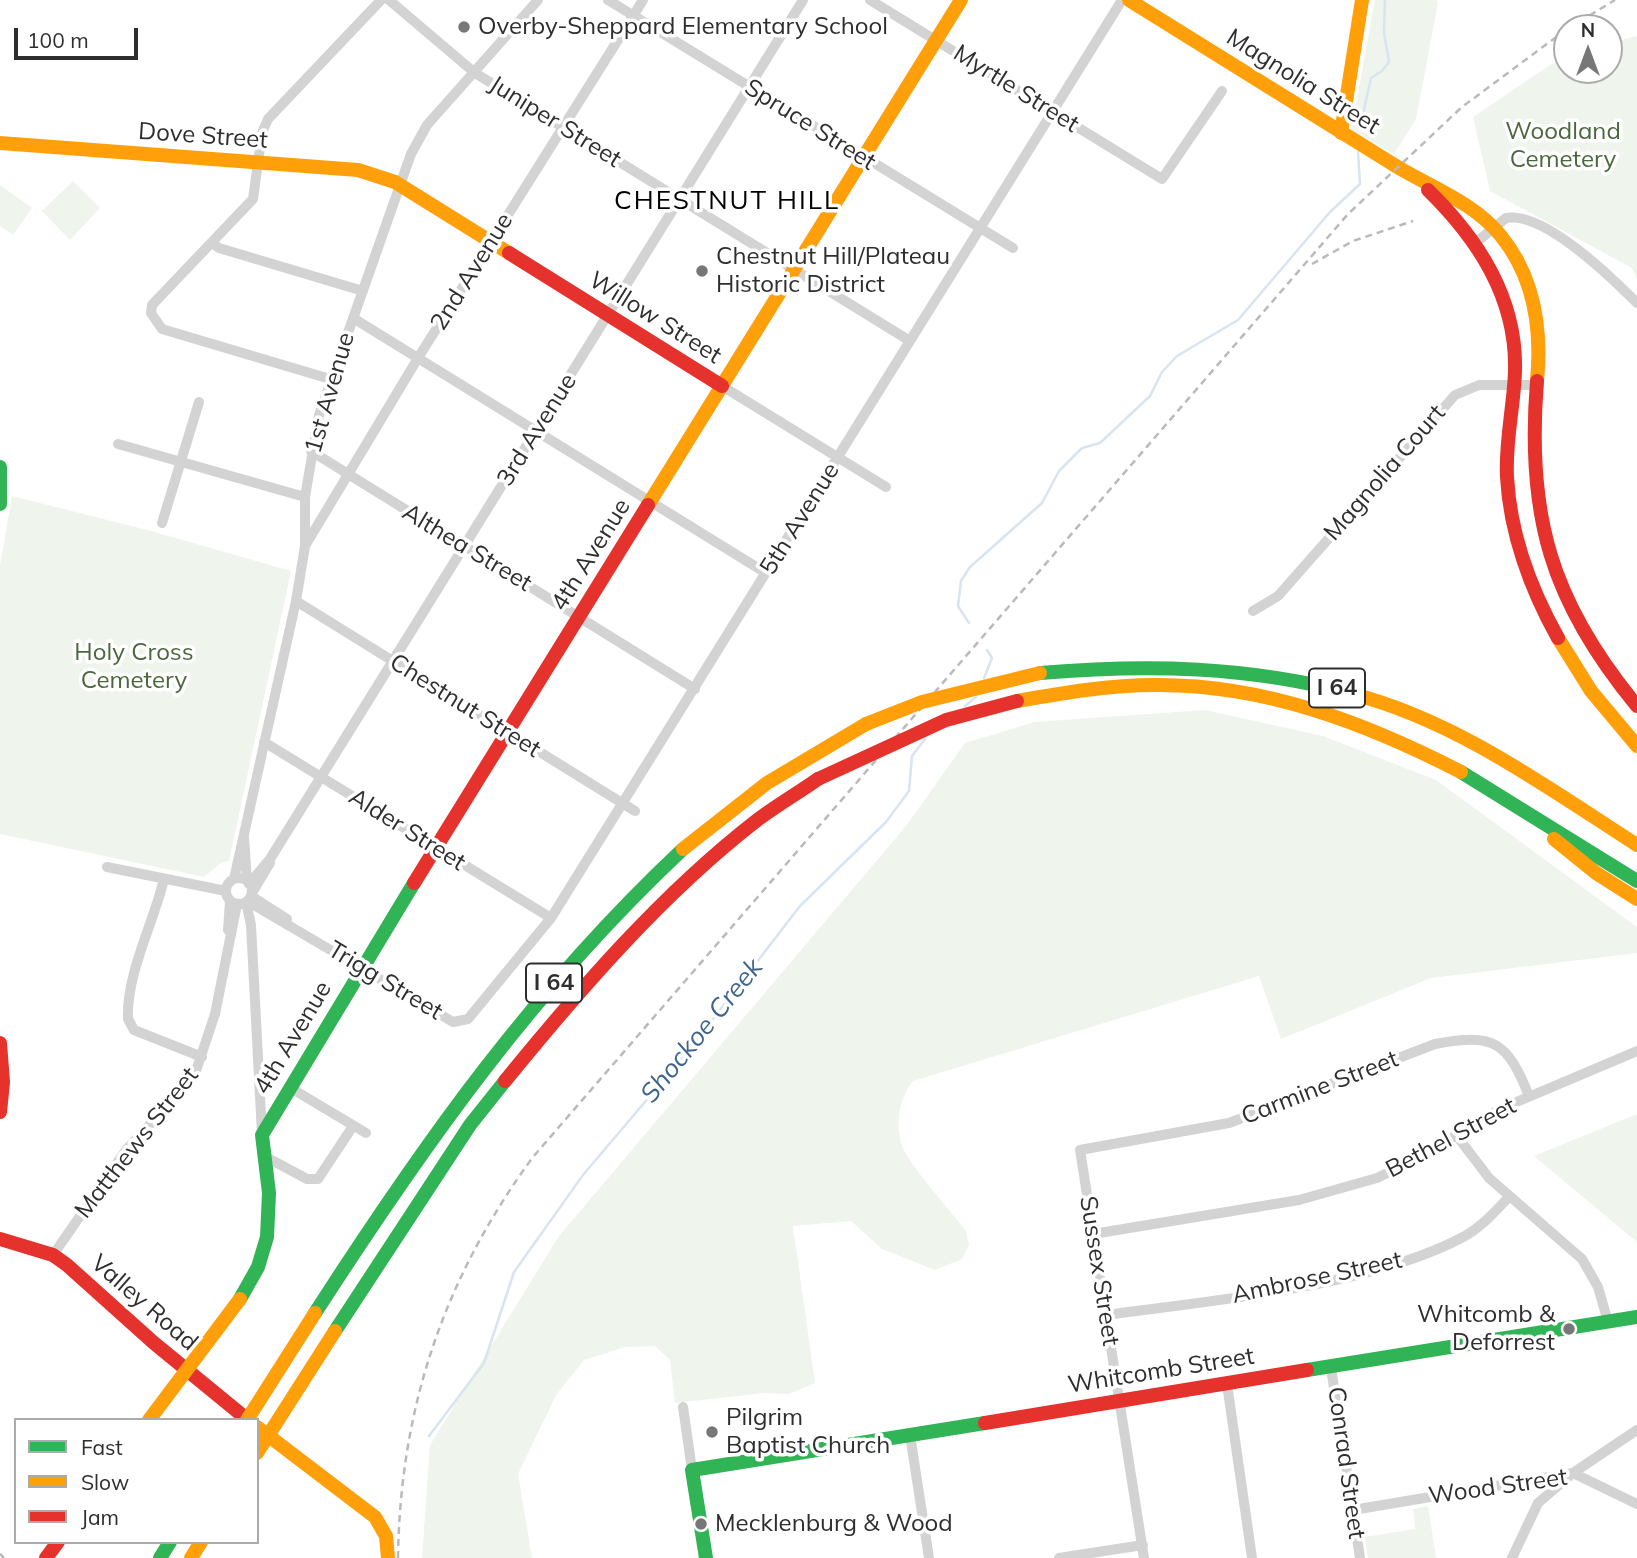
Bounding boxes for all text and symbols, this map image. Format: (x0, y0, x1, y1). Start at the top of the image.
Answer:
place label: Overby-Sheppard Elementary School (478, 13, 888, 41)
scale bar (18, 14, 142, 58)
north arrow (1553, 14, 1623, 84)
text: N (1581, 18, 1595, 42)
marker: Overby-Sheppard Elementary School (456, 19, 472, 35)
street label: Magnolia Street (1221, 23, 1385, 141)
text: 100 m (27, 27, 89, 53)
street label: Myrtle Street (948, 39, 1084, 139)
street label: Juniper Street (484, 70, 626, 174)
street label: Spruce Street (739, 73, 881, 177)
street label: Dove Street (137, 117, 269, 155)
park label: Woodland Cemetery (1505, 118, 1621, 174)
district label: CHESTNUT HILL (616, 185, 838, 217)
street label: 2nd Avenue (425, 208, 519, 336)
place label: Chestnut Hill/Plateau Historic District (716, 243, 950, 299)
marker: Chestnut Hill/Plateau Historic District (694, 263, 710, 279)
street label: Willow Street (583, 266, 727, 370)
street label: 1st Avenue (299, 329, 361, 457)
street label: 3rd Avenue (491, 368, 583, 492)
street label: Magnolia Court (1318, 399, 1452, 547)
street label: 5th Avenue (754, 458, 846, 580)
street label: 4th Avenue (545, 494, 637, 616)
street label: Althea Street (397, 498, 537, 598)
park label: Holy Cross Cemetery (74, 639, 194, 695)
street label: Chestnut Street (384, 648, 546, 764)
road number: I 64 (1309, 668, 1365, 708)
street label: Alder Street (343, 783, 471, 877)
street label: Trigg Street (322, 936, 448, 1026)
water label: Shockoe Creek (634, 953, 770, 1109)
road number: I 64 (526, 964, 582, 1002)
street label: 4th Avenue (248, 976, 338, 1100)
street label: Carmine Street (1238, 1045, 1402, 1131)
street label: Matthews Street (69, 1062, 205, 1224)
street label: Bethel Street (1381, 1092, 1521, 1184)
street label: Sussex Street (1073, 1194, 1125, 1348)
street label: Ambrose Street (1229, 1246, 1405, 1310)
street label: Valley Road (85, 1249, 203, 1357)
place label: Whitcomb & Deforrest (1417, 1301, 1555, 1357)
marker: Whitcomb & Deforrest (1561, 1321, 1577, 1337)
street label: Whitcomb Street (1066, 1342, 1256, 1400)
street label: Conrad Street (1321, 1385, 1371, 1541)
place label: Pilgrim Baptist Church (726, 1404, 890, 1460)
legend (14, 1418, 259, 1544)
marker: Pilgrim Baptist Church (704, 1424, 720, 1440)
text: Fast (81, 1434, 123, 1460)
street label: Wood Street (1427, 1463, 1569, 1511)
text: Slow (81, 1469, 129, 1495)
text: Jam (81, 1504, 119, 1530)
place label: Mecklenburg & Wood (715, 1510, 953, 1538)
marker: Mecklenburg & Wood (693, 1516, 709, 1532)

